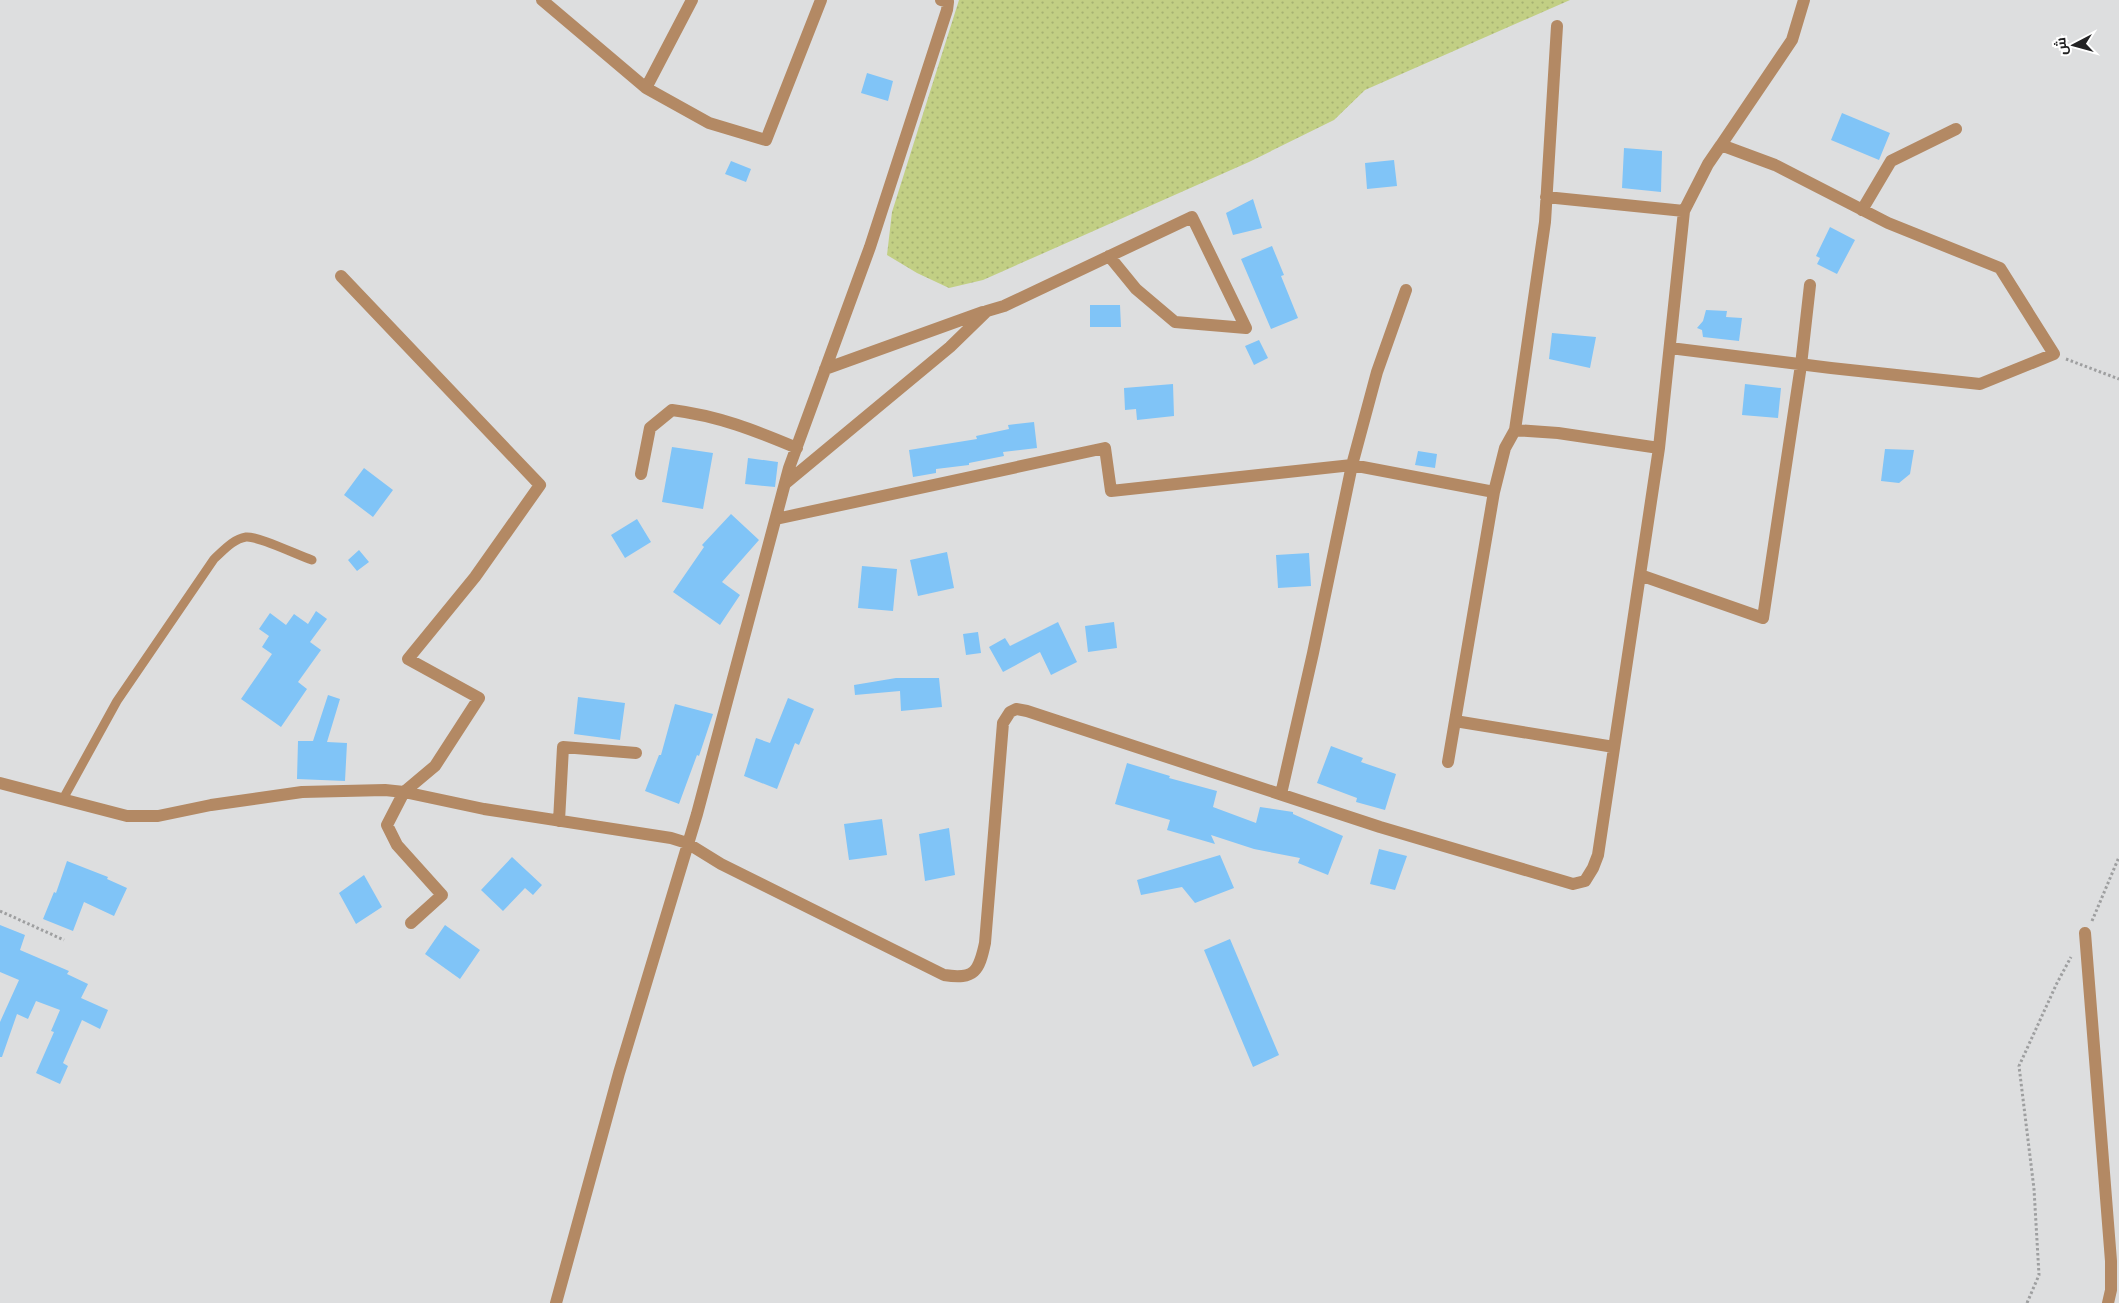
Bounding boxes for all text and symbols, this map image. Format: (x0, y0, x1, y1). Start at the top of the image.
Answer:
north arrow (2049, 20, 2099, 70)
text: ش (2051, 36, 2071, 56)

